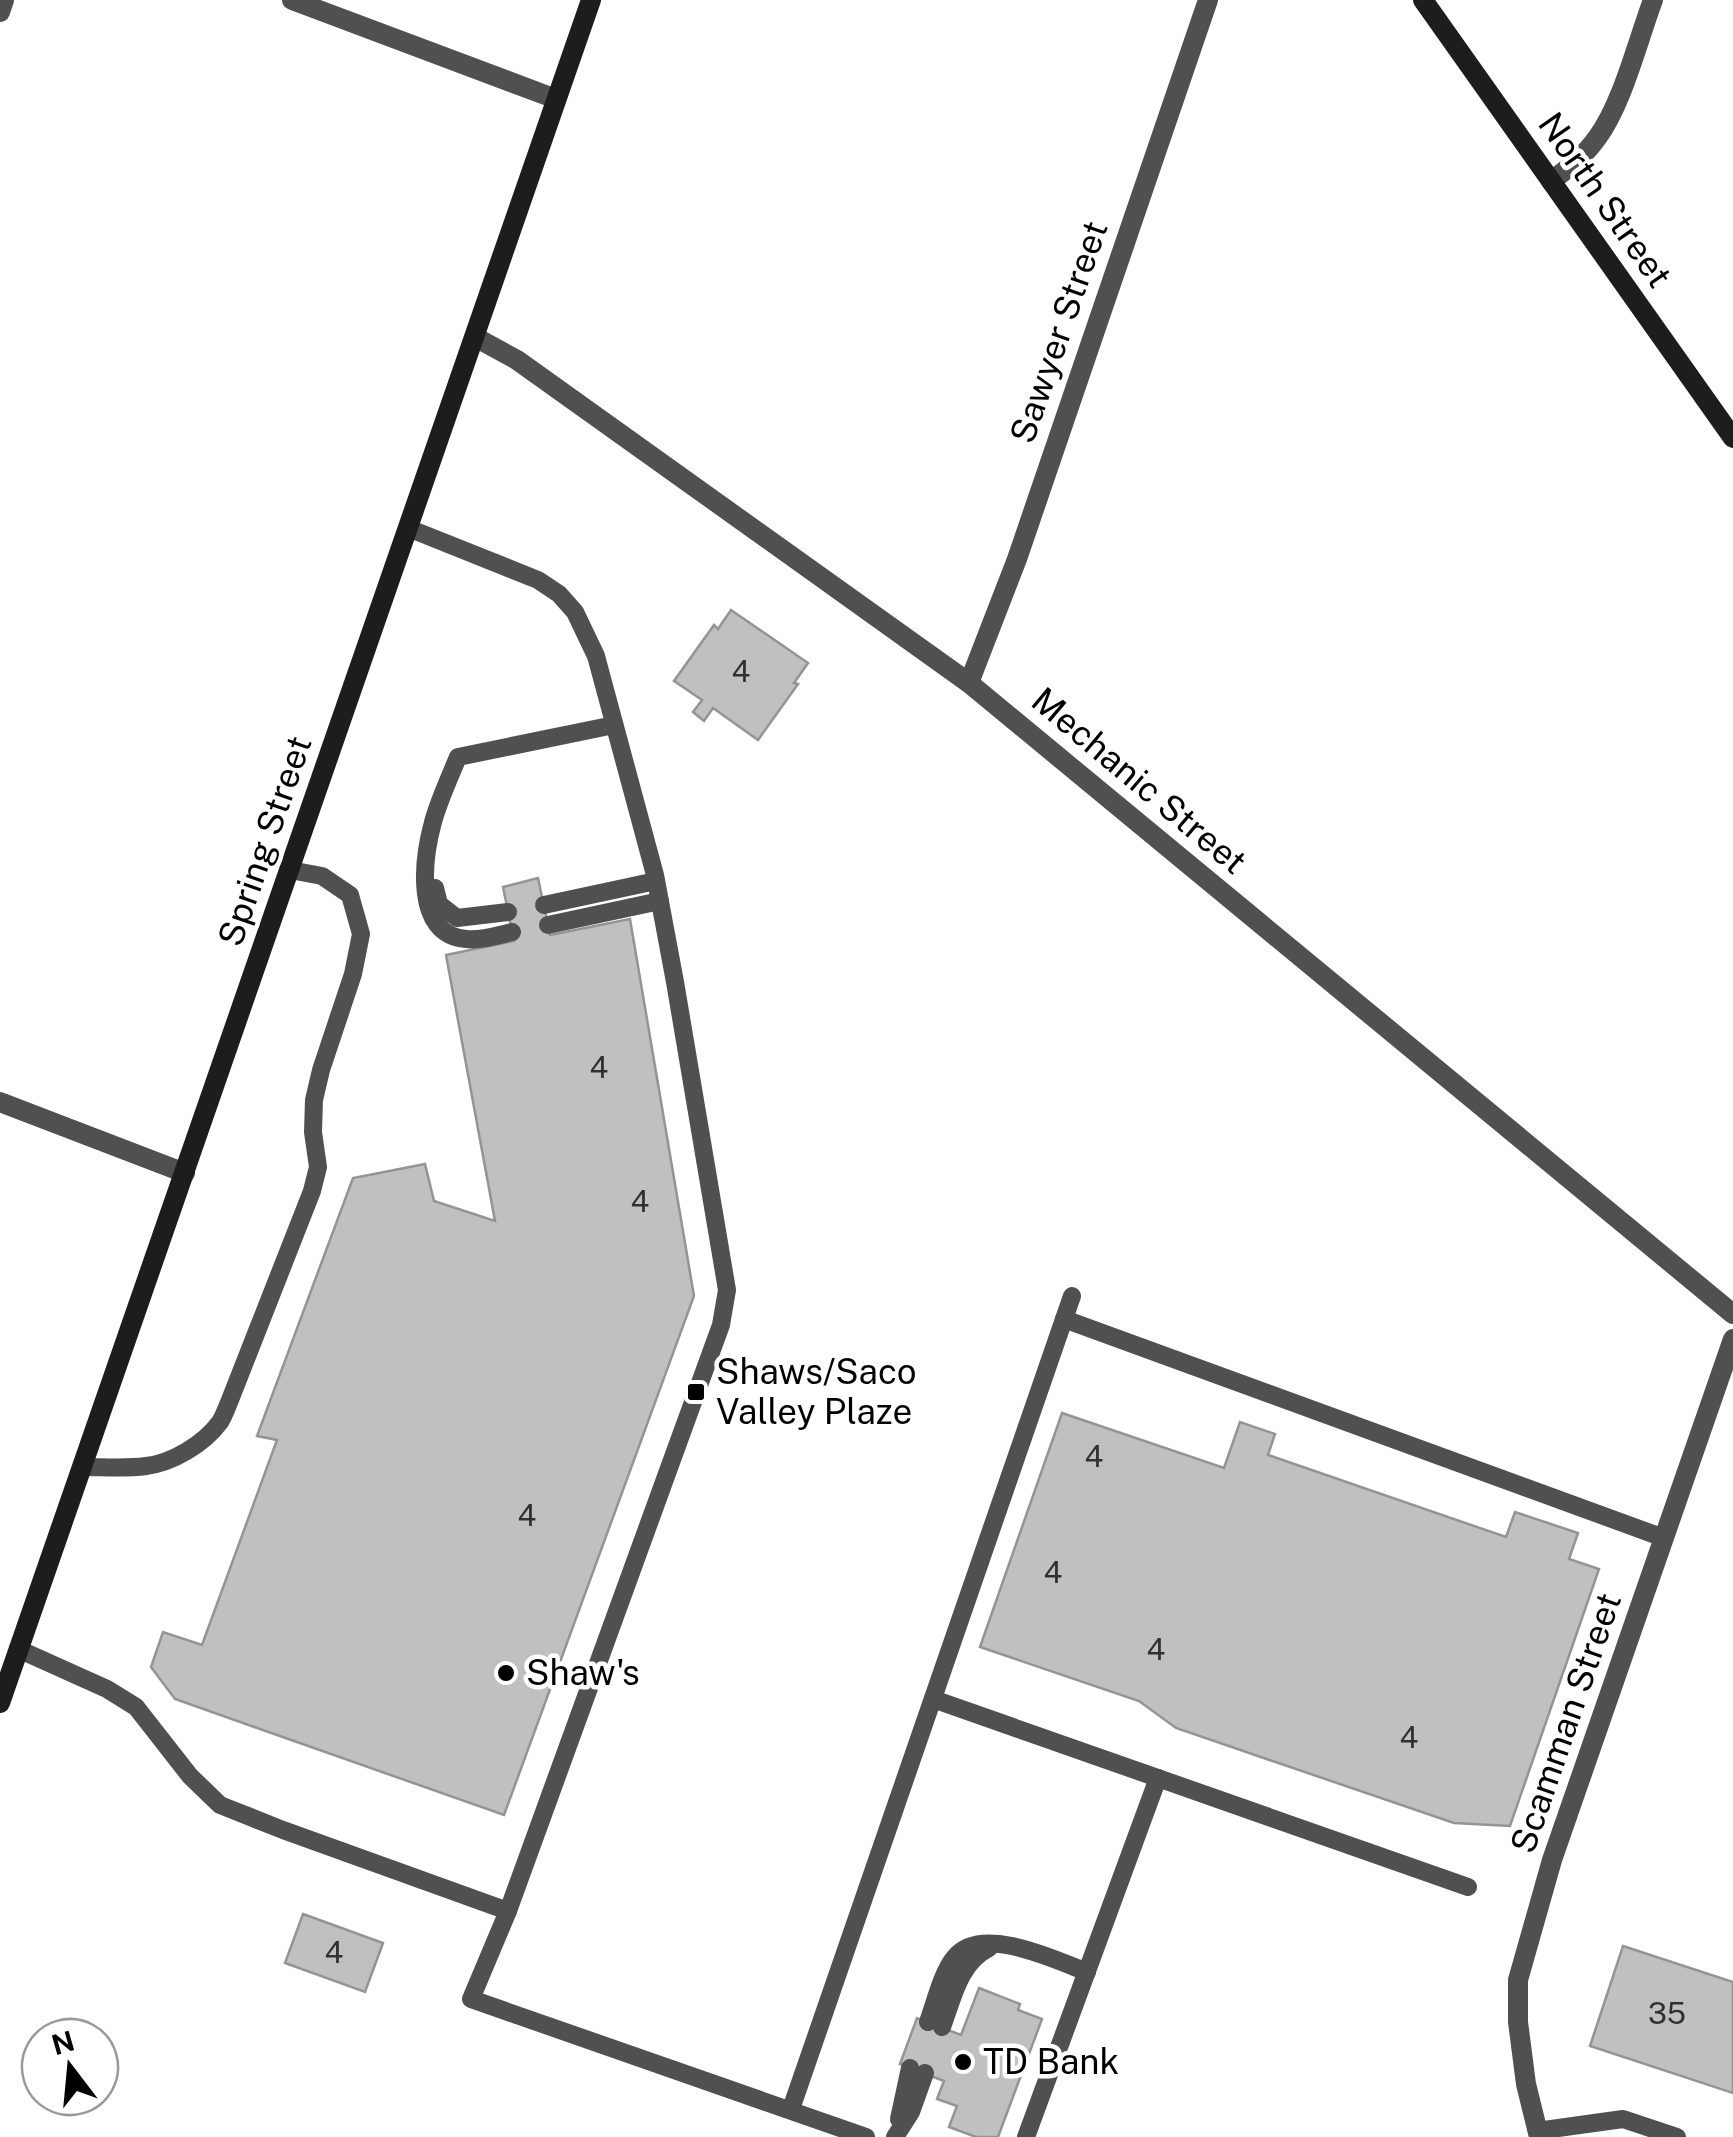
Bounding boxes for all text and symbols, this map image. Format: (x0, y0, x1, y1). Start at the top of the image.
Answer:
street label: North Street (1530, 105, 1681, 295)
street label: Sawyer Street (1001, 215, 1116, 448)
house number: 4 (732, 653, 750, 689)
street label: Mechanic Street (1024, 679, 1255, 882)
street label: Spring Street (209, 730, 320, 951)
house number: 4 (590, 1049, 608, 1085)
house number: 4 (631, 1183, 649, 1219)
place label: Shaws/Saco Valley Plaze (716, 1351, 917, 1432)
marker: Shaws/Saco Valley Plaze (685, 1381, 707, 1403)
house number: 4 (1085, 1438, 1103, 1474)
house number: 4 (518, 1497, 536, 1533)
house number: 4 (1044, 1554, 1062, 1590)
street label: Scamman Street (1502, 1587, 1629, 1858)
house number: 4 (1147, 1631, 1165, 1667)
place label: Shaw's (526, 1652, 640, 1693)
marker: Shaw's (495, 1662, 517, 1684)
house number: 4 (1400, 1719, 1418, 1755)
house number: 4 (325, 1934, 343, 1970)
house number: 35 (1648, 1995, 1686, 2031)
north arrow (20, 2017, 120, 2117)
text: N (48, 2024, 78, 2061)
place label: TD Bank (983, 2041, 1119, 2082)
marker: TD Bank (952, 2051, 974, 2073)

